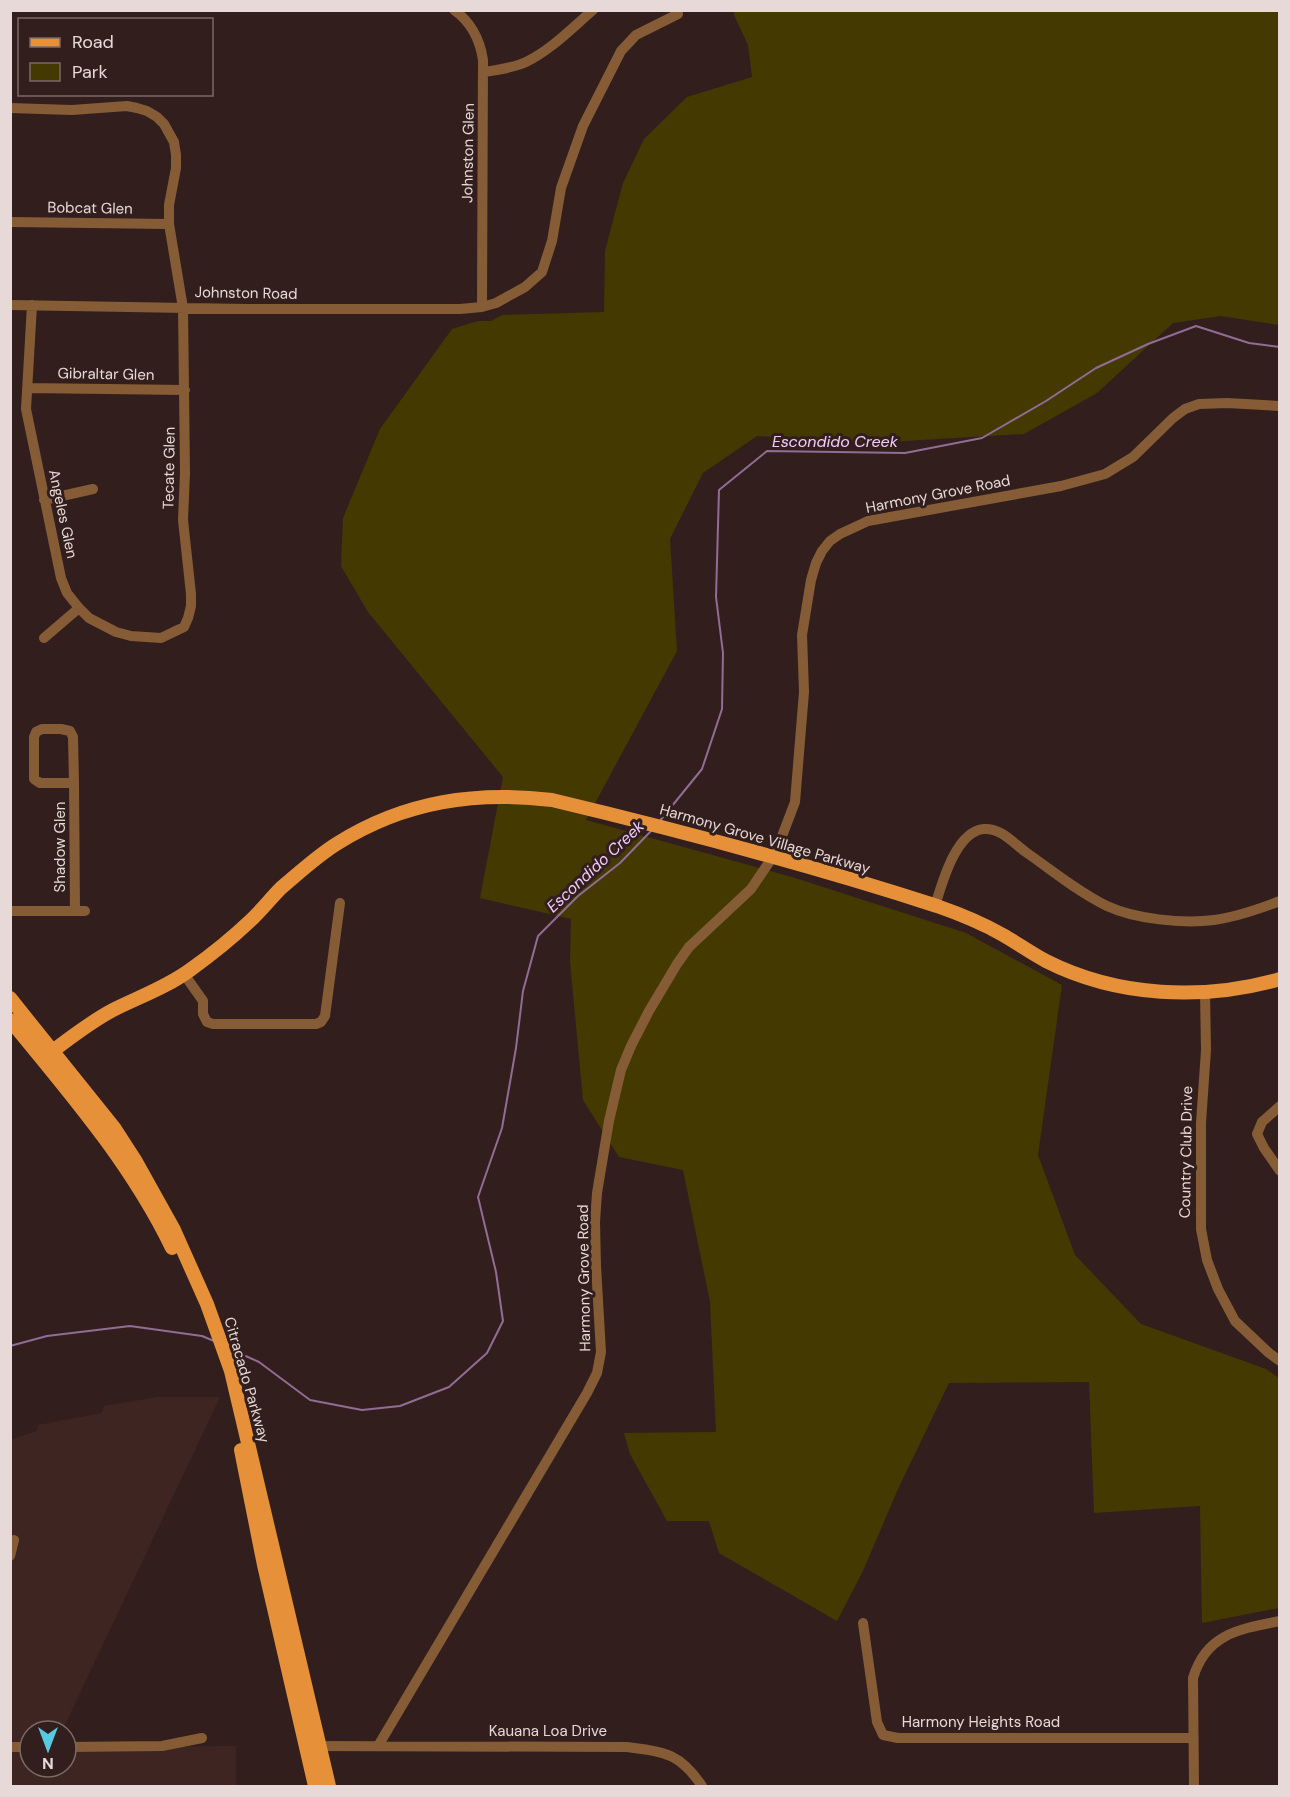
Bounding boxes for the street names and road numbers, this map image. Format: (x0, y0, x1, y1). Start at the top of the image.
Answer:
street label: Johnston Glen (457, 103, 479, 203)
street label: Bobcat Glen (47, 197, 133, 219)
street label: Johnston Road (194, 282, 298, 304)
street label: Gibraltar Glen (57, 363, 155, 385)
street label: Tecate Glen (158, 427, 180, 509)
street label: Angeles Glen (44, 468, 82, 560)
street label: Harmony Grove Road (864, 470, 1012, 518)
street label: Harmony Grove Village Parkway (657, 799, 873, 879)
street label: Shadow Glen (50, 802, 70, 892)
street label: Country Club Drive (1175, 1086, 1197, 1218)
street label: Harmony Grove Road (573, 1204, 595, 1352)
street label: Citracado Parkway (219, 1315, 275, 1446)
street label: Harmony Heights Road (902, 1712, 1060, 1732)
street label: Kauana Loa Drive (489, 1721, 607, 1741)

